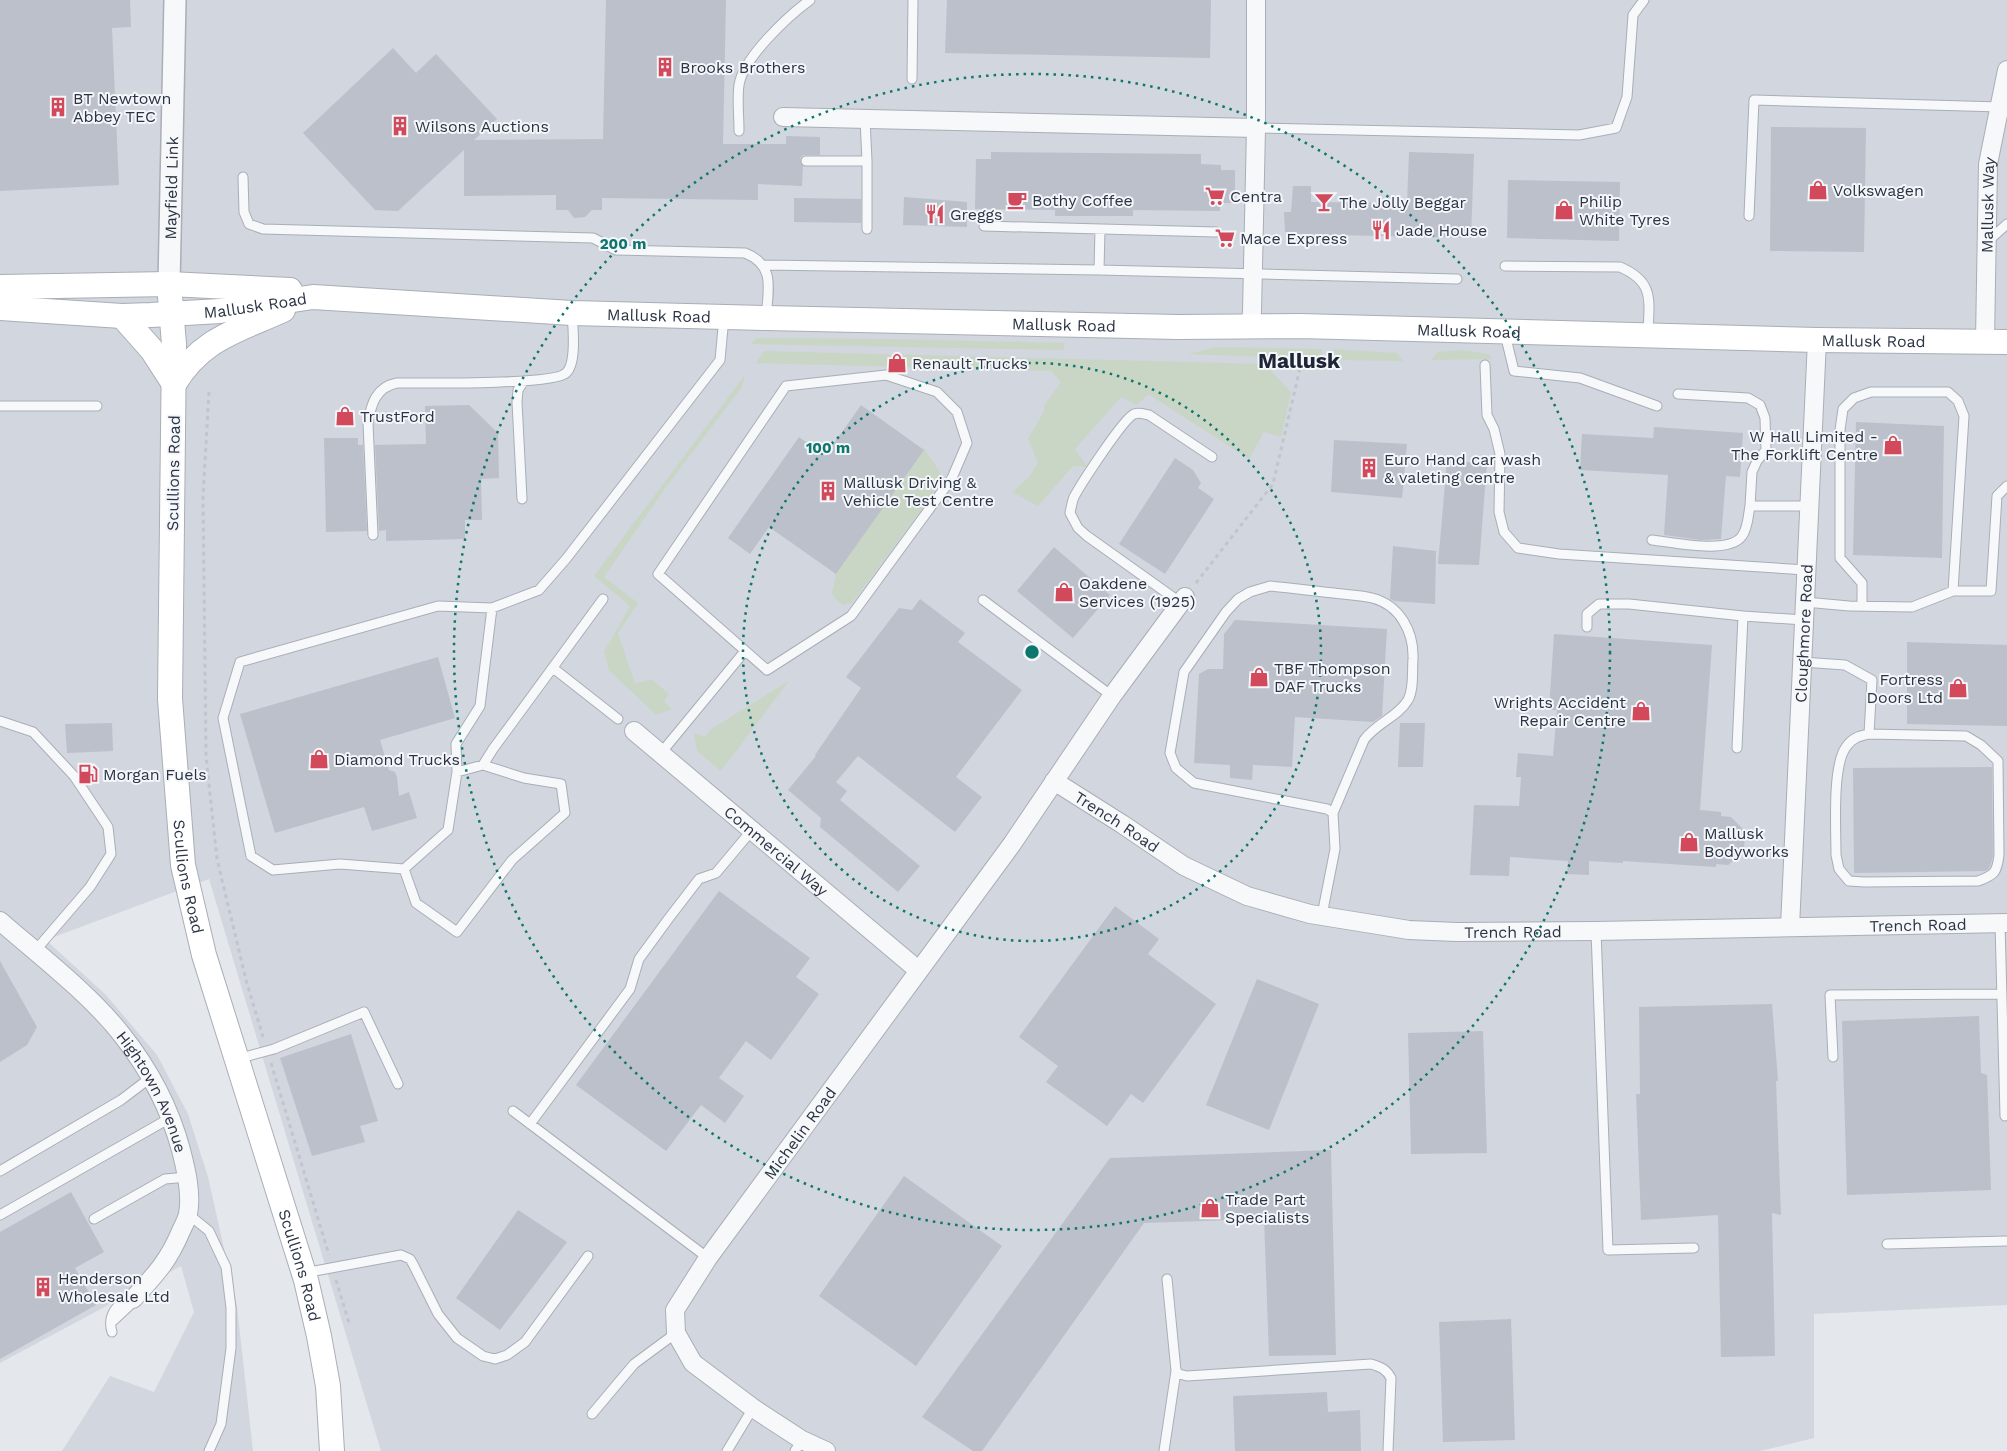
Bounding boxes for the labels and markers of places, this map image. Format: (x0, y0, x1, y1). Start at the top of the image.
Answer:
building icon: Brooks Brothers (654, 56, 676, 78)
place label: Brooks Brothers (680, 58, 805, 77)
place label: BT Newtown Abbey TEC (73, 89, 171, 126)
building icon: BT Newtown Abbey TEC (47, 96, 69, 118)
building icon: Wilsons Auctions (389, 115, 411, 137)
place label: Wilsons Auctions (415, 117, 549, 136)
shop icon: Volkswagen (1807, 179, 1829, 201)
place label: Volkswagen (1833, 181, 1924, 200)
supermarket icon: Centra (1204, 185, 1226, 207)
place label: Centra (1230, 187, 1282, 206)
cafe icon: Bothy Coffee (1006, 189, 1028, 211)
place label: Bothy Coffee (1032, 191, 1133, 210)
bar icon: The Jolly Beggar (1313, 191, 1335, 213)
place label: Philip White Tyres (1579, 192, 1670, 229)
place label: The Jolly Beggar (1339, 193, 1467, 212)
shop icon: Philip White Tyres (1553, 199, 1575, 221)
restaurant icon: Greggs (924, 203, 946, 225)
place label: Greggs (950, 205, 1003, 224)
restaurant icon: Jade House (1370, 219, 1392, 241)
place label: Jade House (1396, 221, 1487, 240)
supermarket icon: Mace Express (1214, 227, 1236, 249)
place label: Mace Express (1240, 229, 1347, 248)
shop icon: Renault Trucks (886, 352, 908, 374)
place label: Renault Trucks (912, 354, 1028, 373)
shop icon: TrustFord (334, 405, 356, 427)
place label: TrustFord (360, 407, 435, 426)
place label: W Hall Limited - The Forklift Centre (1731, 427, 1878, 464)
shop icon: W Hall Limited - The Forklift Centre (1882, 434, 1904, 456)
place label: Euro Hand car wash & valeting centre (1384, 450, 1541, 487)
building icon: Euro Hand car wash & valeting centre (1358, 457, 1380, 479)
place label: Mallusk Driving & Vehicle Test Centre (843, 473, 994, 510)
building icon: Mallusk Driving & Vehicle Test Centre (817, 480, 839, 502)
place label: Oakdene Services (1925) (1079, 574, 1195, 611)
shop icon: Oakdene Services (1925) (1053, 581, 1075, 603)
centre of rings (1023, 643, 1041, 661)
place label: TBF Thompson DAF Trucks (1274, 659, 1391, 696)
shop icon: TBF Thompson DAF Trucks (1248, 666, 1270, 688)
place label: Fortress Doors Ltd (1867, 670, 1943, 707)
shop icon: Fortress Doors Ltd (1947, 677, 1969, 699)
place label: Wrights Accident Repair Centre (1494, 693, 1626, 730)
shop icon: Wrights Accident Repair Centre (1630, 700, 1652, 722)
shop icon: Diamond Trucks (308, 748, 330, 770)
place label: Diamond Trucks (334, 750, 460, 769)
fuel station icon: Morgan Fuels (77, 763, 99, 785)
place label: Morgan Fuels (103, 765, 207, 784)
place label: Mallusk Bodyworks (1704, 824, 1789, 861)
shop icon: Mallusk Bodyworks (1678, 831, 1700, 853)
place label: Trade Part Specialists (1225, 1190, 1309, 1227)
shop icon: Trade Part Specialists (1199, 1197, 1221, 1219)
place label: Henderson Wholesale Ltd (58, 1269, 170, 1306)
building icon: Henderson Wholesale Ltd (32, 1276, 54, 1298)

